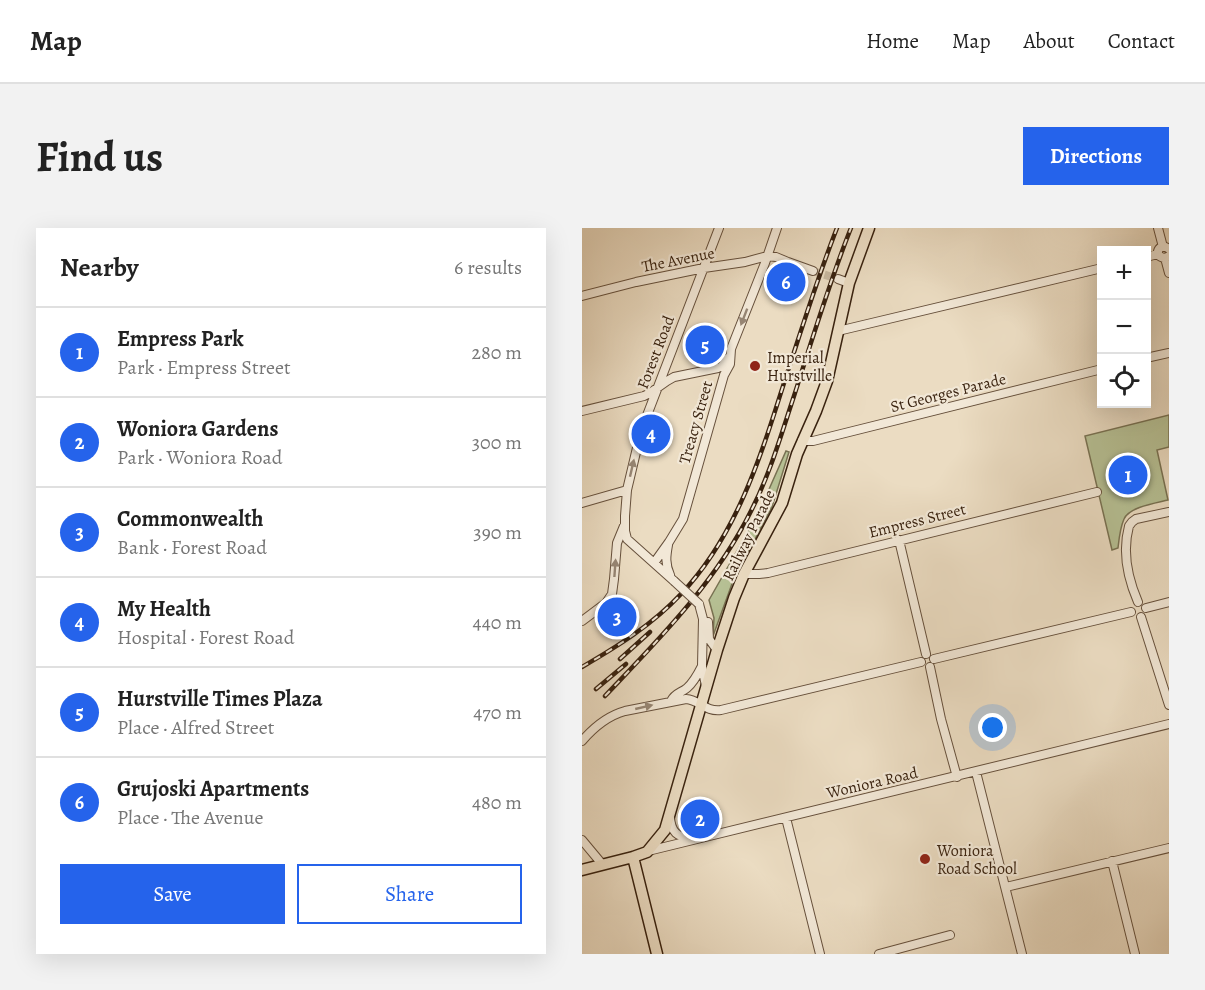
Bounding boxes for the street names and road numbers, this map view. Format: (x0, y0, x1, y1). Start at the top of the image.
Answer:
street label: The Avenue (640, 242, 717, 278)
street label: Forest Road (632, 312, 680, 392)
street label: St Georges Parade (888, 368, 1008, 418)
street label: Treacy Street (674, 378, 718, 466)
street label: Railway Parade (717, 486, 780, 585)
street label: Empress Street (866, 498, 968, 544)
street label: Woniora Road (824, 762, 920, 804)

